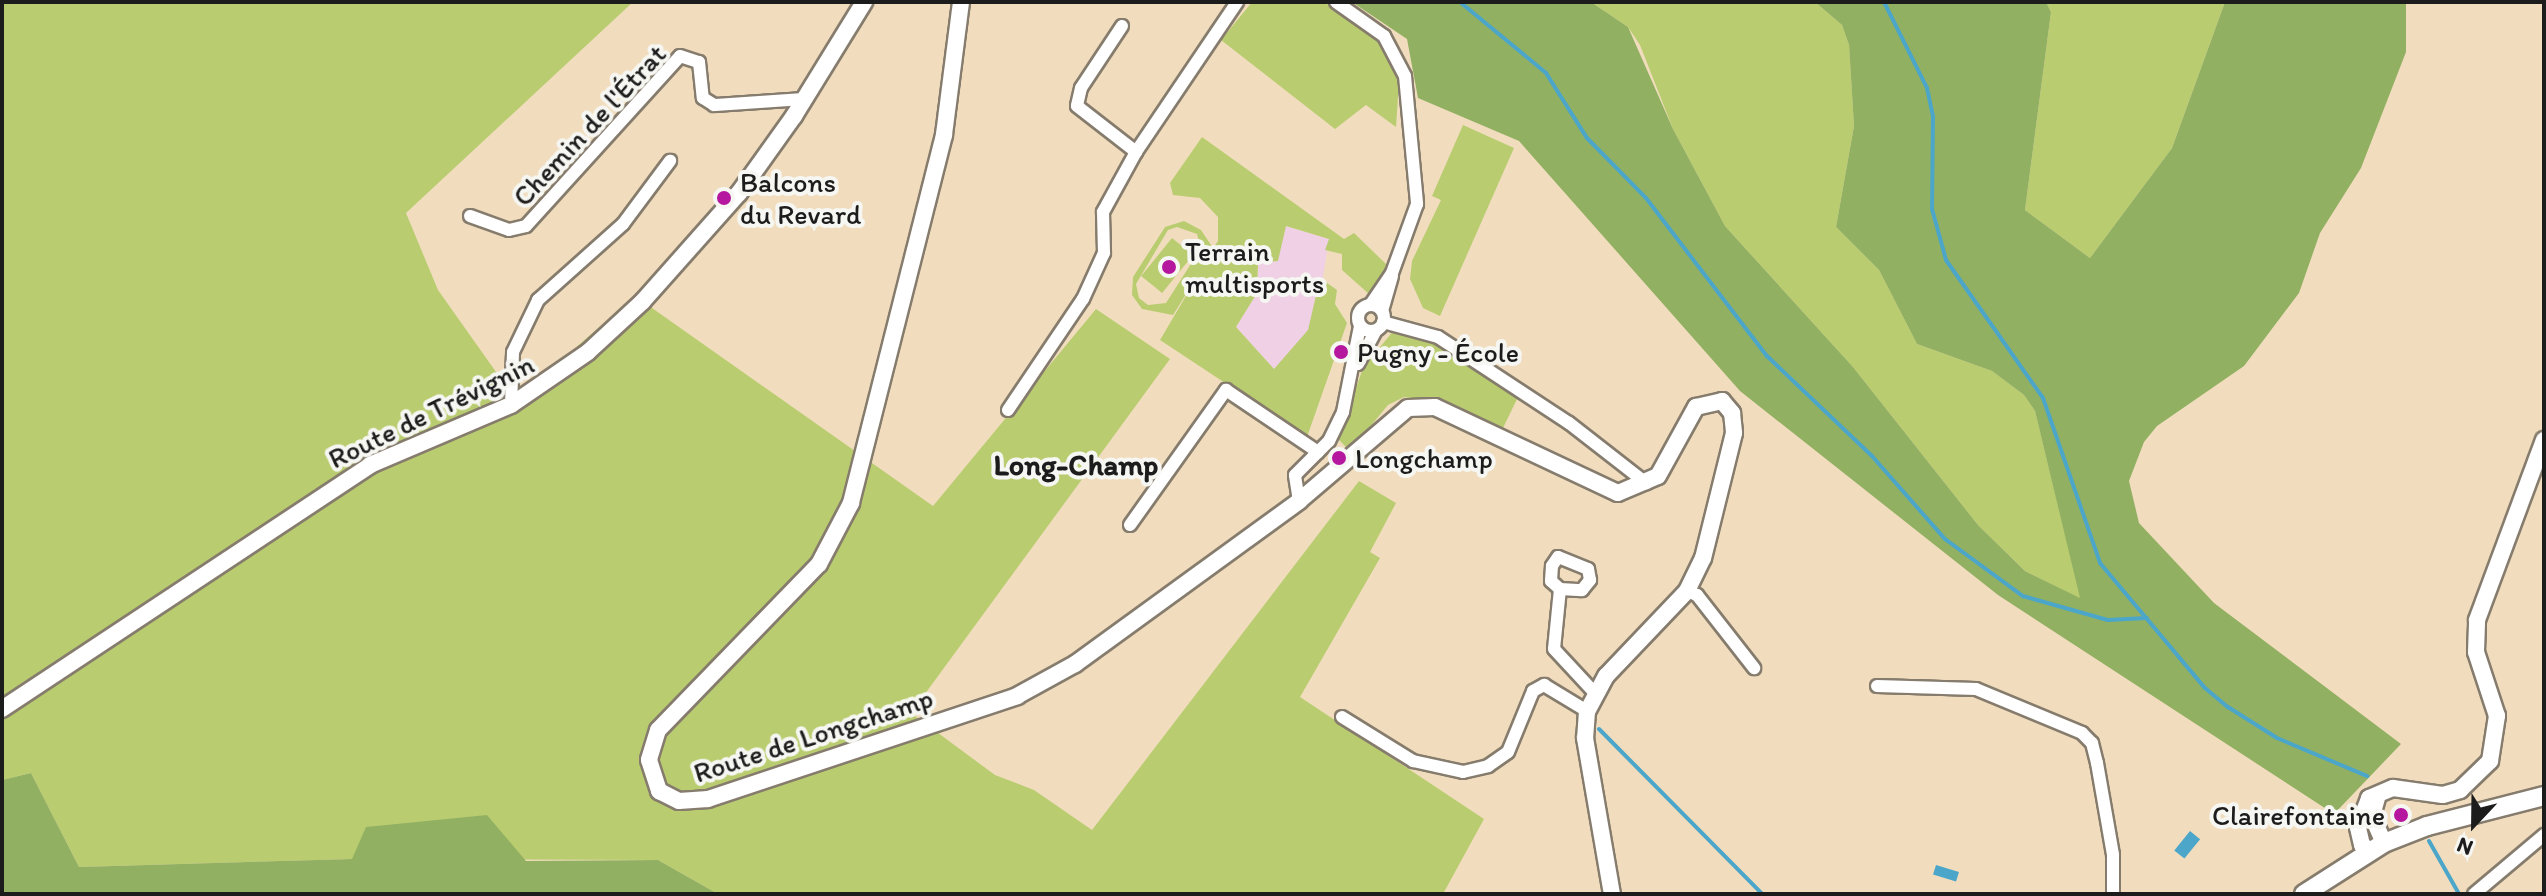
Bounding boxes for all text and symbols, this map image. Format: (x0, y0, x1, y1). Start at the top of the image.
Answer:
street label: Chemin de l'Étrat (506, 37, 672, 213)
place label: Balcons du Revard (740, 165, 860, 231)
marker: Balcons du Revard (715, 189, 733, 207)
place label: Terrain multisports (1185, 234, 1324, 300)
marker: Terrain multisports (1160, 258, 1178, 276)
place label: Pugny - École (1357, 335, 1519, 369)
marker: Pugny - École (1332, 343, 1350, 361)
street label: Route de Trévignin (324, 347, 538, 475)
place label: Longchamp (1355, 441, 1493, 475)
district label: Long-Champ (994, 447, 1158, 483)
marker: Longchamp (1330, 449, 1348, 467)
street label: Route de Longchamp (689, 680, 937, 790)
north arrow (2434, 784, 2514, 864)
place label: Clairefontaine (2212, 798, 2385, 832)
marker: Clairefontaine (2392, 806, 2410, 824)
text: N (2453, 831, 2477, 862)

